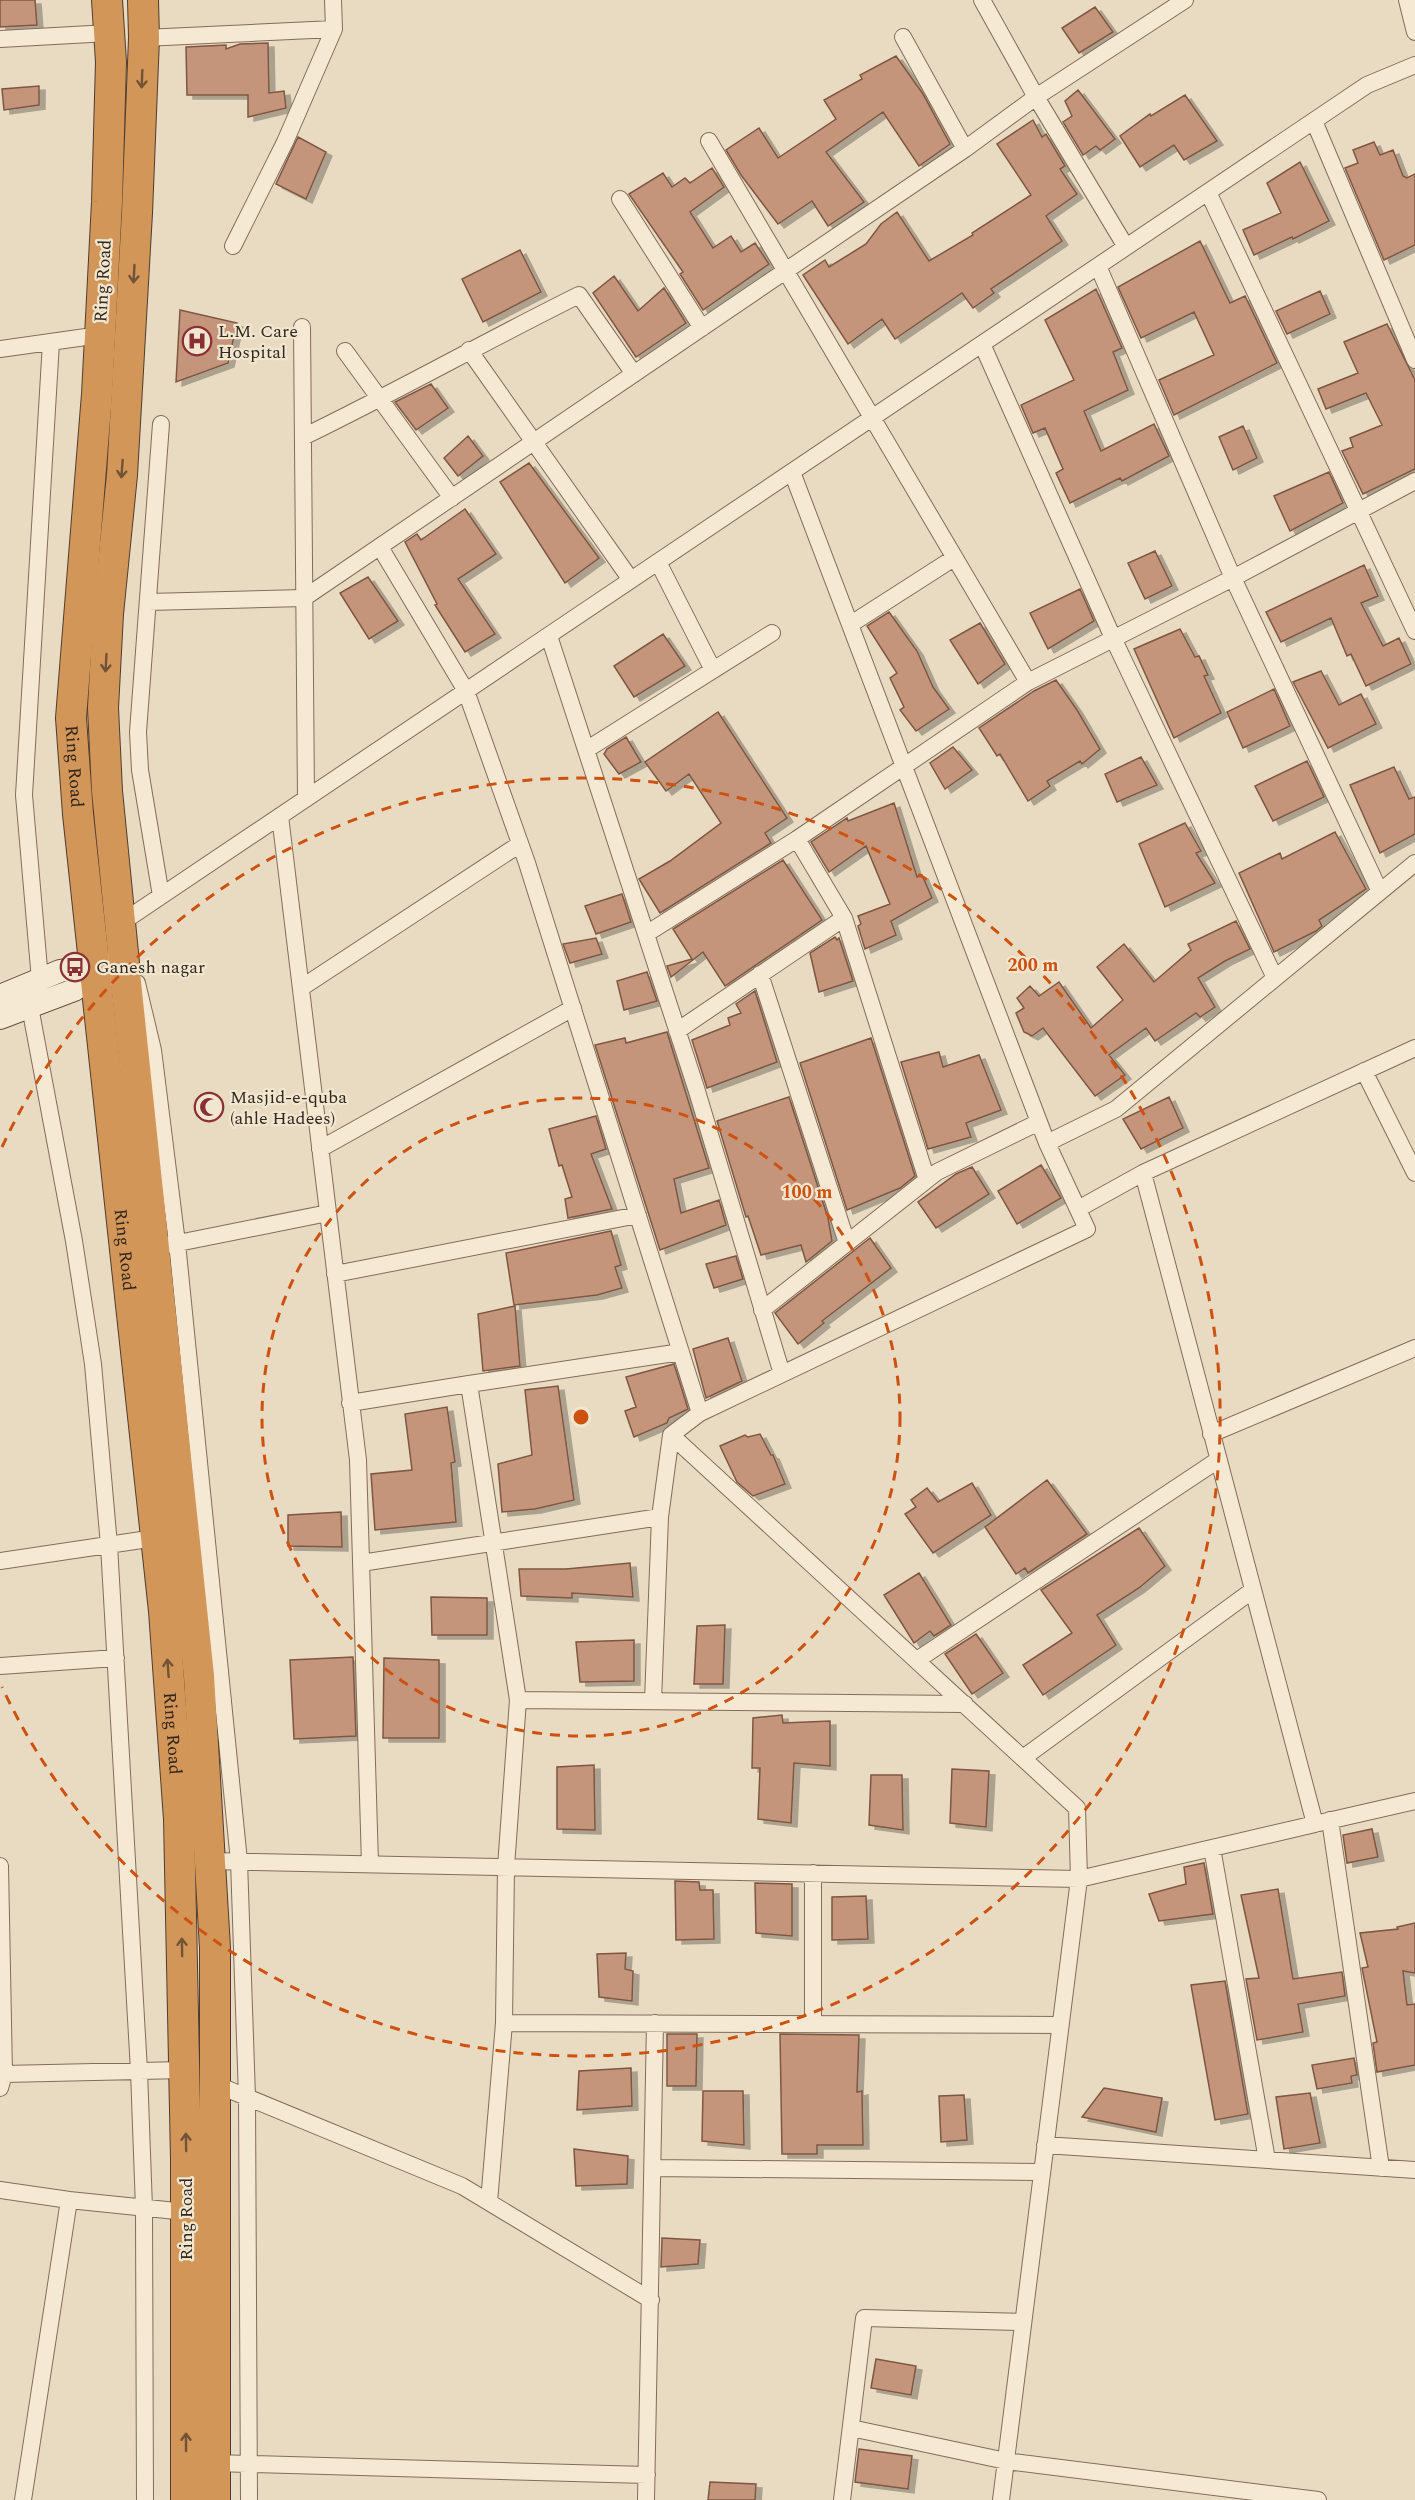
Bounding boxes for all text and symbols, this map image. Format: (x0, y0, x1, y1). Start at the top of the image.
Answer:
one-way arrow (137, 69, 148, 89)
street label: Ring Road (87, 239, 119, 323)
one-way arrow (128, 264, 139, 284)
place label: L.M. Care Hospital (218, 318, 298, 366)
hospital icon: L.M. Care Hospital (181, 325, 213, 357)
one-way arrow (116, 458, 127, 478)
one-way arrow (100, 653, 111, 673)
street label: Ring Road (58, 724, 91, 809)
bus stop icon: Ganesh nagar (59, 951, 91, 983)
text: 200 m (1007, 952, 1059, 979)
place label: Ganesh nagar (96, 954, 205, 981)
place label: Masjid-e-quba (ahle Hadees) (230, 1084, 347, 1132)
mosque icon: Masjid-e-quba (ahle Hadees) (193, 1091, 225, 1123)
text: 100 m (781, 1179, 833, 1206)
street label: Ring Road (107, 1207, 143, 1292)
centre of rings (571, 1407, 591, 1427)
one-way arrow (162, 1659, 173, 1678)
street label: Ring Road (156, 1691, 189, 1776)
one-way arrow (176, 1937, 188, 1957)
one-way arrow (180, 2132, 192, 2152)
street label: Ring Road (173, 2178, 200, 2260)
one-way arrow (180, 2432, 192, 2452)

